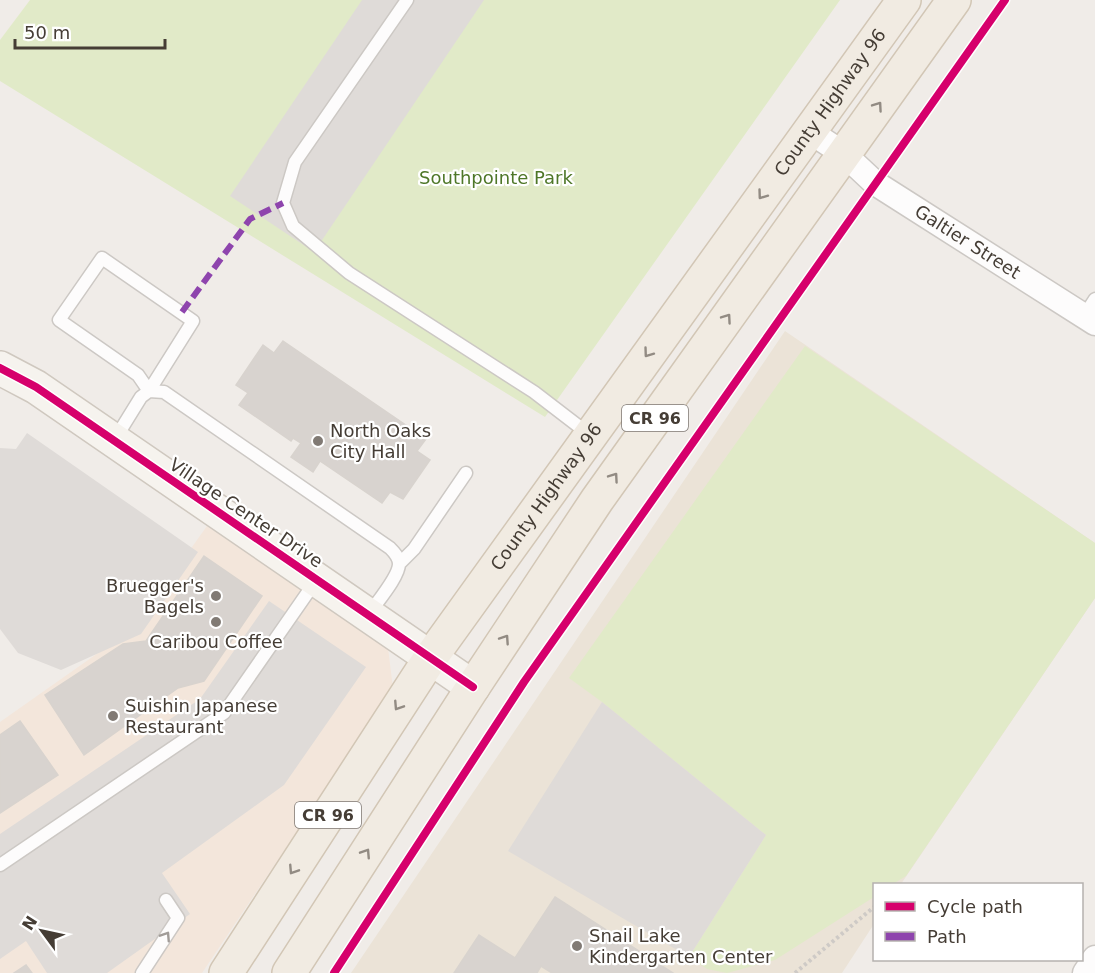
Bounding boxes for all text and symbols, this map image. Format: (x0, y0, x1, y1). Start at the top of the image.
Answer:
scale bar (15, 12, 165, 50)
text: 50 m (24, 22, 70, 43)
street label: County Highway 96 (770, 24, 890, 180)
one-way arrow (871, 102, 882, 113)
park label: Southpointe Park (419, 167, 574, 188)
one-way arrow (759, 189, 770, 200)
street label: Galtier Street (911, 200, 1024, 283)
one-way arrow (720, 313, 731, 324)
one-way arrow (644, 347, 655, 358)
road number: CR 96 (622, 405, 688, 431)
street label: County Highway 96 (486, 419, 606, 574)
place label: North Oaks City Hall (330, 420, 431, 462)
marker: North Oaks City Hall (311, 434, 325, 448)
street label: Village Center Drive (166, 453, 327, 572)
one-way arrow (607, 472, 618, 483)
place label: Bruegger's Bagels (106, 575, 204, 617)
marker: Bruegger's Bagels (209, 589, 223, 603)
marker: Caribou Coffee (209, 615, 223, 629)
place label: Caribou Coffee (149, 631, 283, 652)
one-way arrow (498, 634, 509, 645)
place label: Suishin Japanese Restaurant (125, 695, 277, 737)
one-way arrow (394, 700, 406, 710)
marker: Suishin Japanese Restaurant (106, 709, 120, 723)
road number: CR 96 (295, 802, 361, 828)
one-way arrow (359, 849, 370, 860)
one-way arrow (288, 864, 300, 874)
legend (873, 883, 1083, 961)
text: Cycle path (927, 896, 1023, 917)
north arrow (12, 901, 72, 961)
text: N (18, 912, 41, 934)
place label: Snail Lake Kindergarten Center (589, 925, 773, 967)
text: Path (927, 926, 967, 947)
one-way arrow (159, 932, 170, 943)
marker: Snail Lake Kindergarten Center (570, 939, 584, 953)

